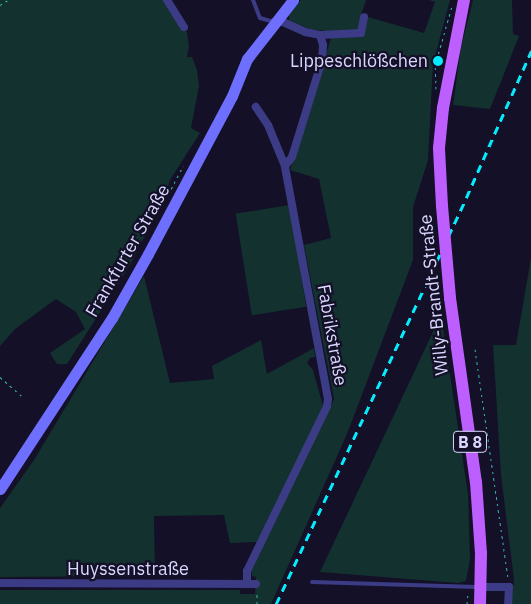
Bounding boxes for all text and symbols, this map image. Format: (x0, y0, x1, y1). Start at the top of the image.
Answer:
place label: Lippeschlößchen (290, 50, 428, 72)
marker: Lippeschlößchen (432, 55, 444, 67)
street label: Frankfurter Straße (81, 181, 175, 321)
street label: Willy-Brandt-Straße (415, 213, 453, 377)
street label: Fabrikstraße (312, 283, 352, 387)
road number: B 8 (452, 428, 488, 456)
street label: Huyssenstraße (67, 558, 189, 580)

